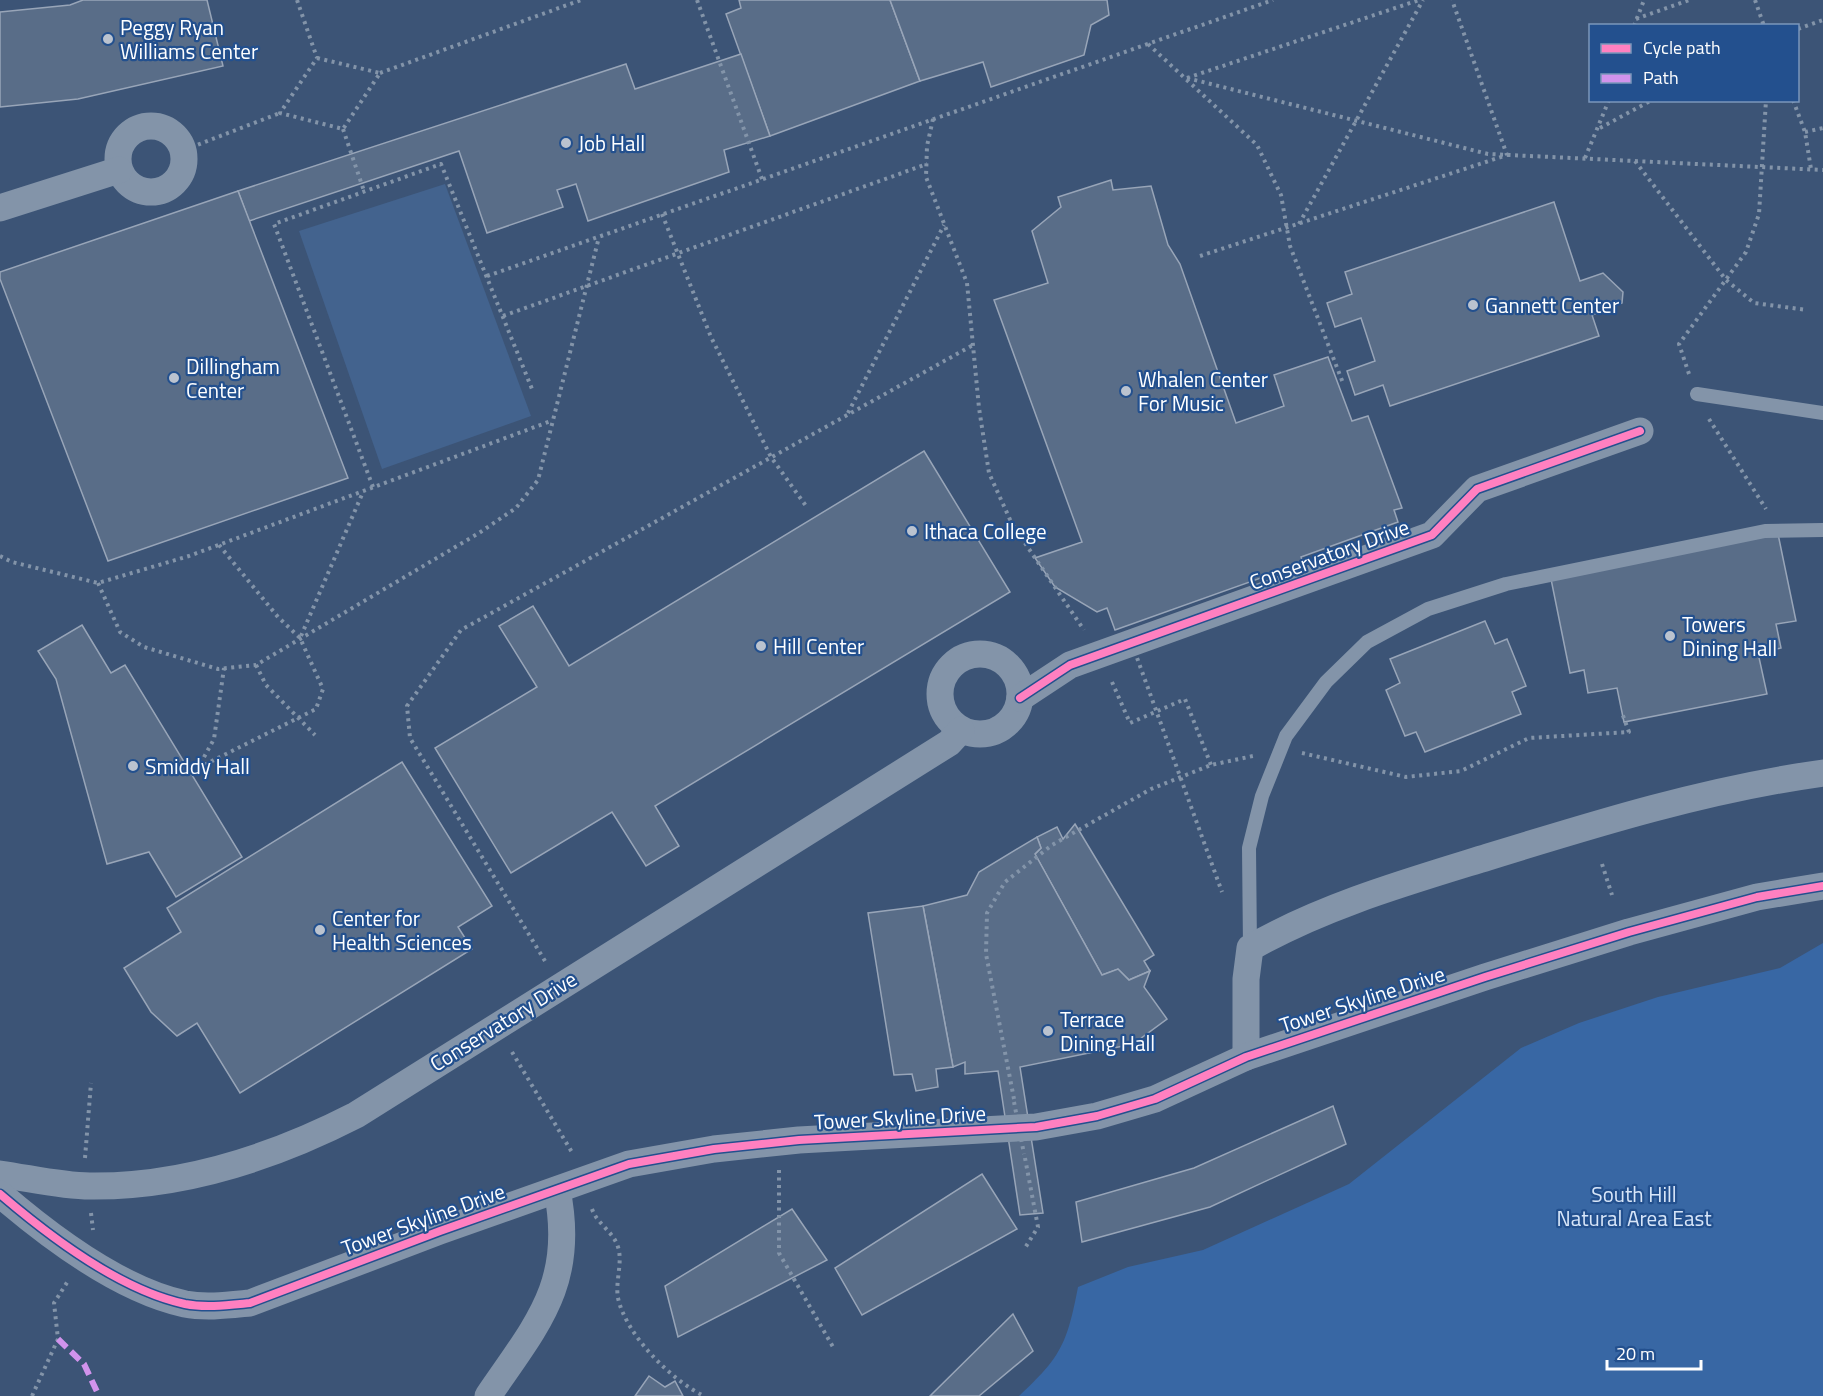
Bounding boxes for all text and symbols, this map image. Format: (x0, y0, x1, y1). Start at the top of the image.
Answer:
place label: Peggy Ryan Williams Center (120, 11, 258, 67)
legend (1589, 24, 1799, 102)
marker: Peggy Ryan Williams Center (101, 32, 115, 46)
text: Cycle path (1643, 34, 1721, 61)
text: Path (1643, 64, 1679, 91)
place label: Job Hall (578, 127, 645, 159)
marker: Job Hall (559, 136, 573, 150)
place label: Gannett Center (1485, 289, 1619, 321)
marker: Gannett Center (1466, 298, 1480, 312)
place label: Dillingham Center (186, 350, 280, 406)
place label: Whalen Center For Music (1138, 363, 1268, 419)
marker: Dillingham Center (167, 371, 181, 385)
marker: Whalen Center For Music (1119, 384, 1133, 398)
street label: Conservatory Drive (1245, 510, 1413, 598)
place label: Ithaca College (924, 515, 1047, 547)
marker: Ithaca College (905, 524, 919, 538)
place label: Towers Dining Hall (1682, 608, 1777, 664)
marker: Towers Dining Hall (1663, 629, 1677, 643)
place label: Hill Center (773, 630, 864, 662)
marker: Hill Center (754, 639, 768, 653)
place label: Smiddy Hall (145, 750, 250, 782)
marker: Smiddy Hall (126, 759, 140, 773)
place label: Center for Health Sciences (332, 902, 472, 958)
marker: Center for Health Sciences (313, 923, 327, 937)
street label: Tower Skyline Drive (1275, 957, 1449, 1041)
street label: Conservatory Drive (423, 963, 583, 1079)
place label: Terrace Dining Hall (1060, 1003, 1155, 1059)
marker: Terrace Dining Hall (1041, 1024, 1055, 1038)
street label: Tower Skyline Drive (813, 1097, 987, 1137)
street label: Tower Skyline Drive (337, 1175, 509, 1263)
park label: South Hill Natural Area East (1556, 1178, 1712, 1234)
scale bar (1607, 1333, 1702, 1371)
text: 20 m (1616, 1340, 1655, 1367)

